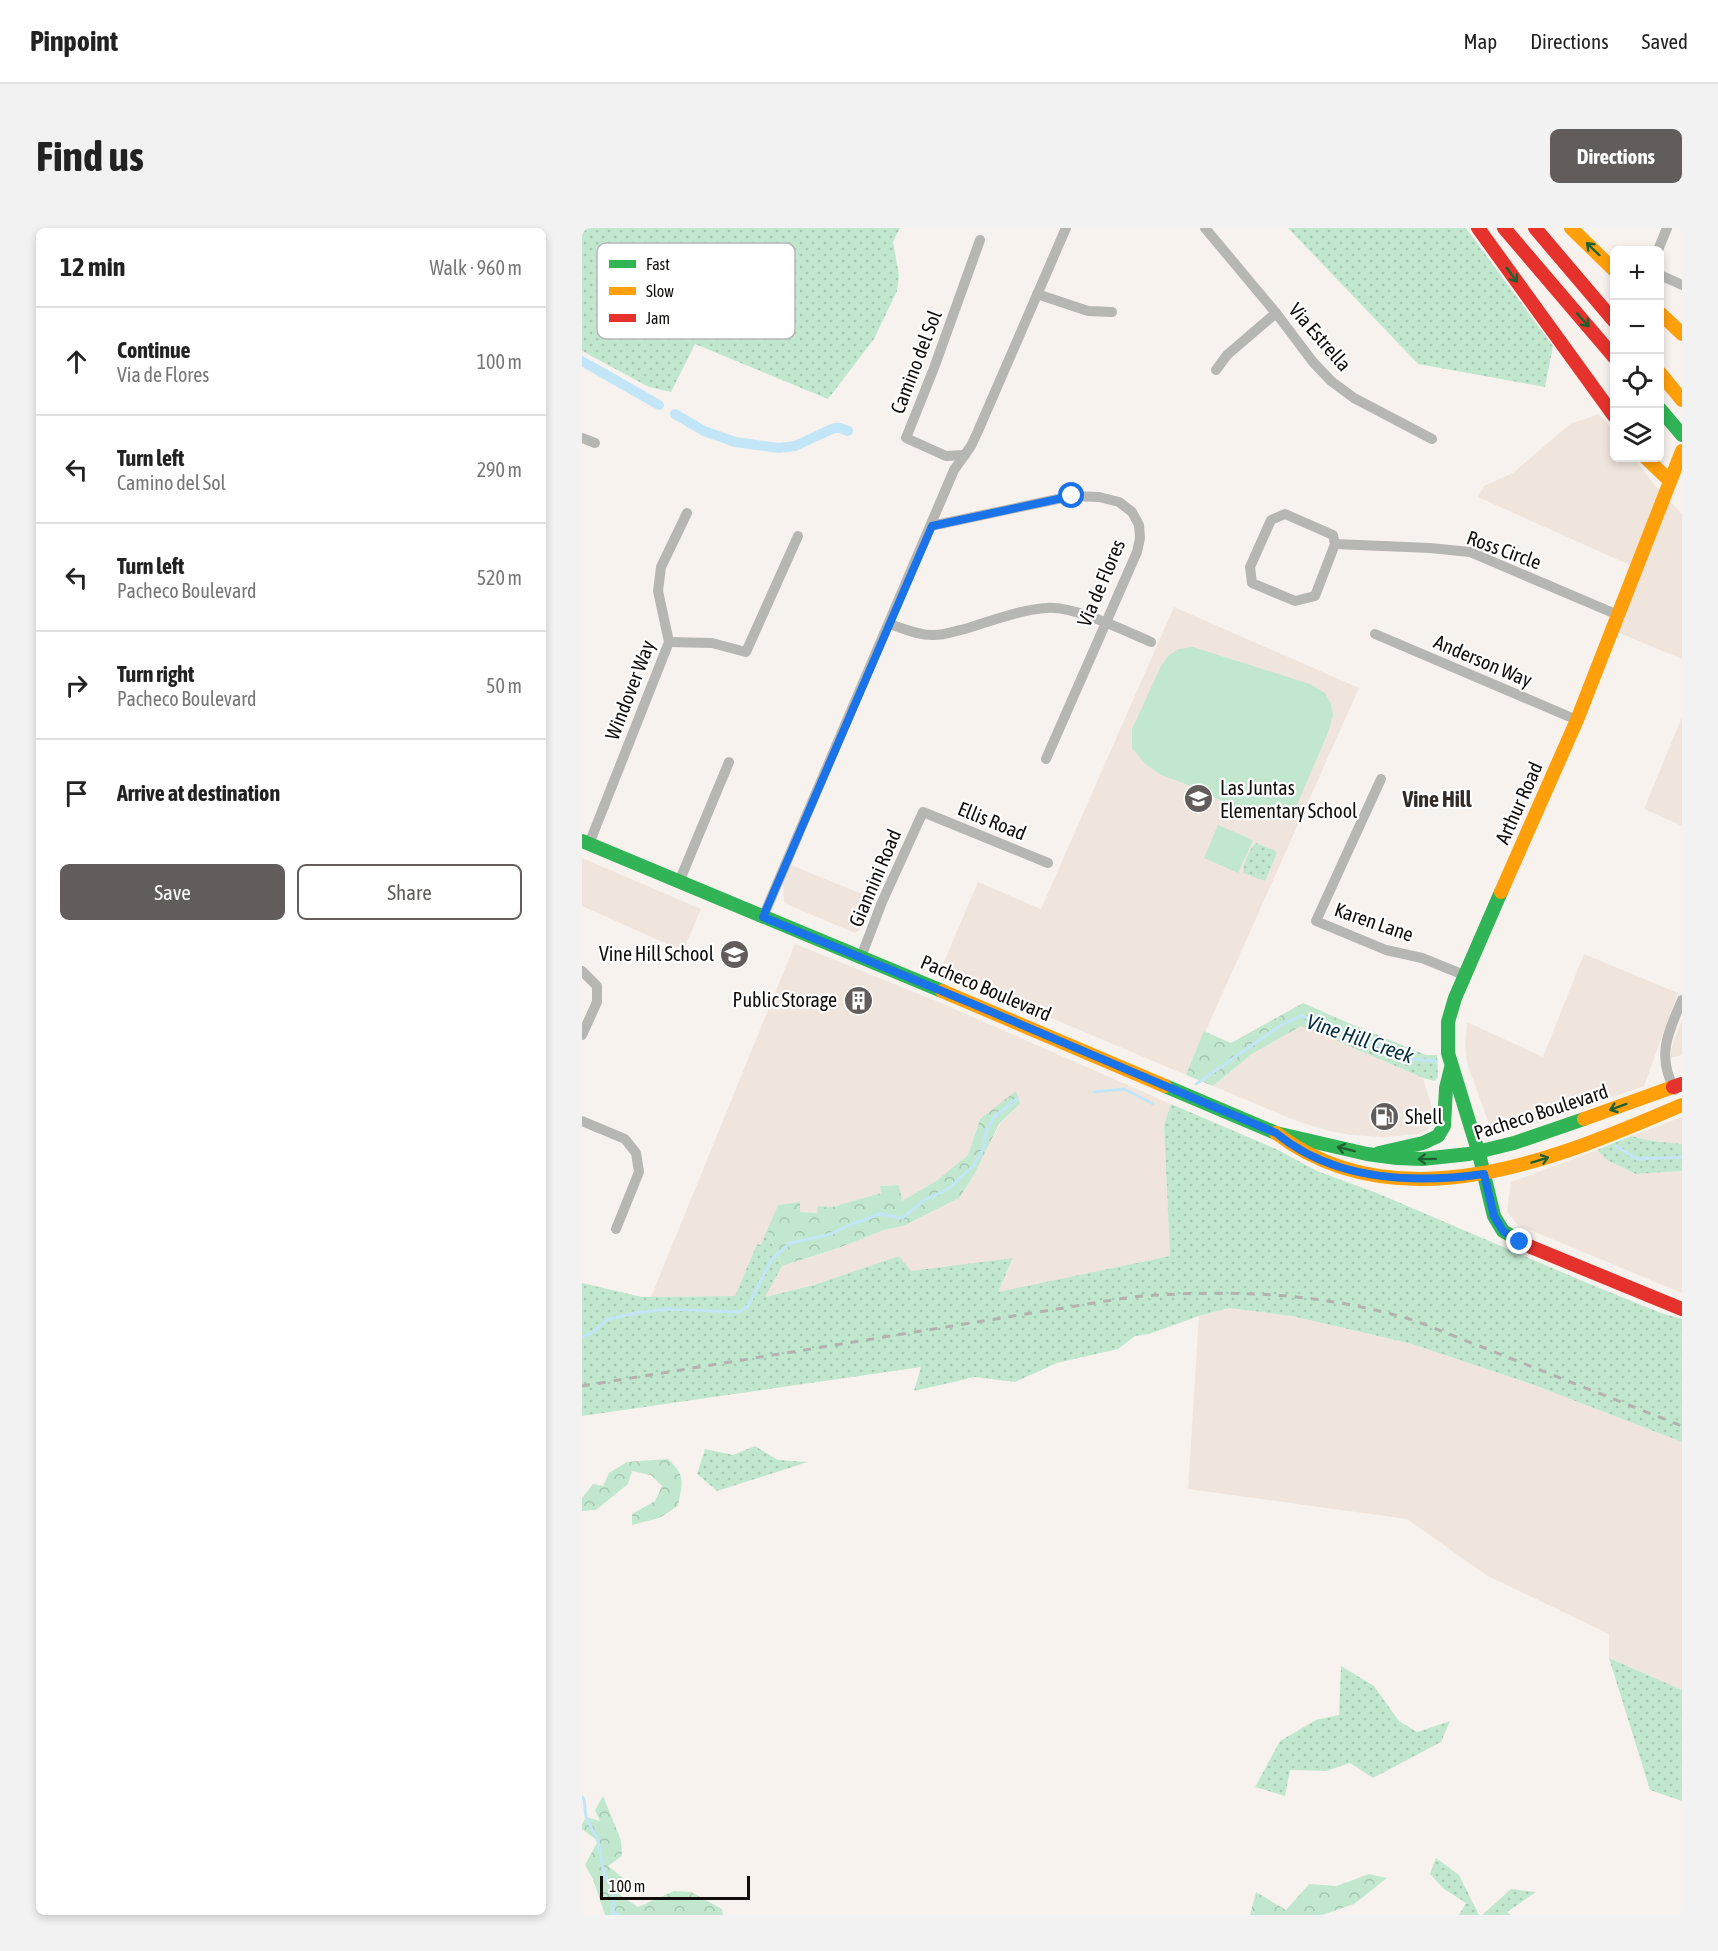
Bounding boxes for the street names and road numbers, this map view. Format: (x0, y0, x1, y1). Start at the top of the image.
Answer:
street label: Via Estrella (1285, 298, 1356, 375)
street label: Camino del Sol (885, 306, 946, 417)
street label: Ross Circle (1464, 525, 1544, 574)
street label: Via de Flores (1072, 536, 1129, 630)
street label: Anderson Way (1431, 630, 1536, 692)
street label: Windover Way (600, 637, 659, 743)
street label: Arthur Road (1490, 758, 1547, 847)
street label: Ellis Road (955, 796, 1030, 845)
street label: Giannini Road (844, 826, 905, 930)
street label: Karen Lane (1332, 897, 1417, 946)
street label: Pacheco Boulevard (917, 950, 1055, 1025)
street label: Pacheco Boulevard (1471, 1079, 1611, 1144)

